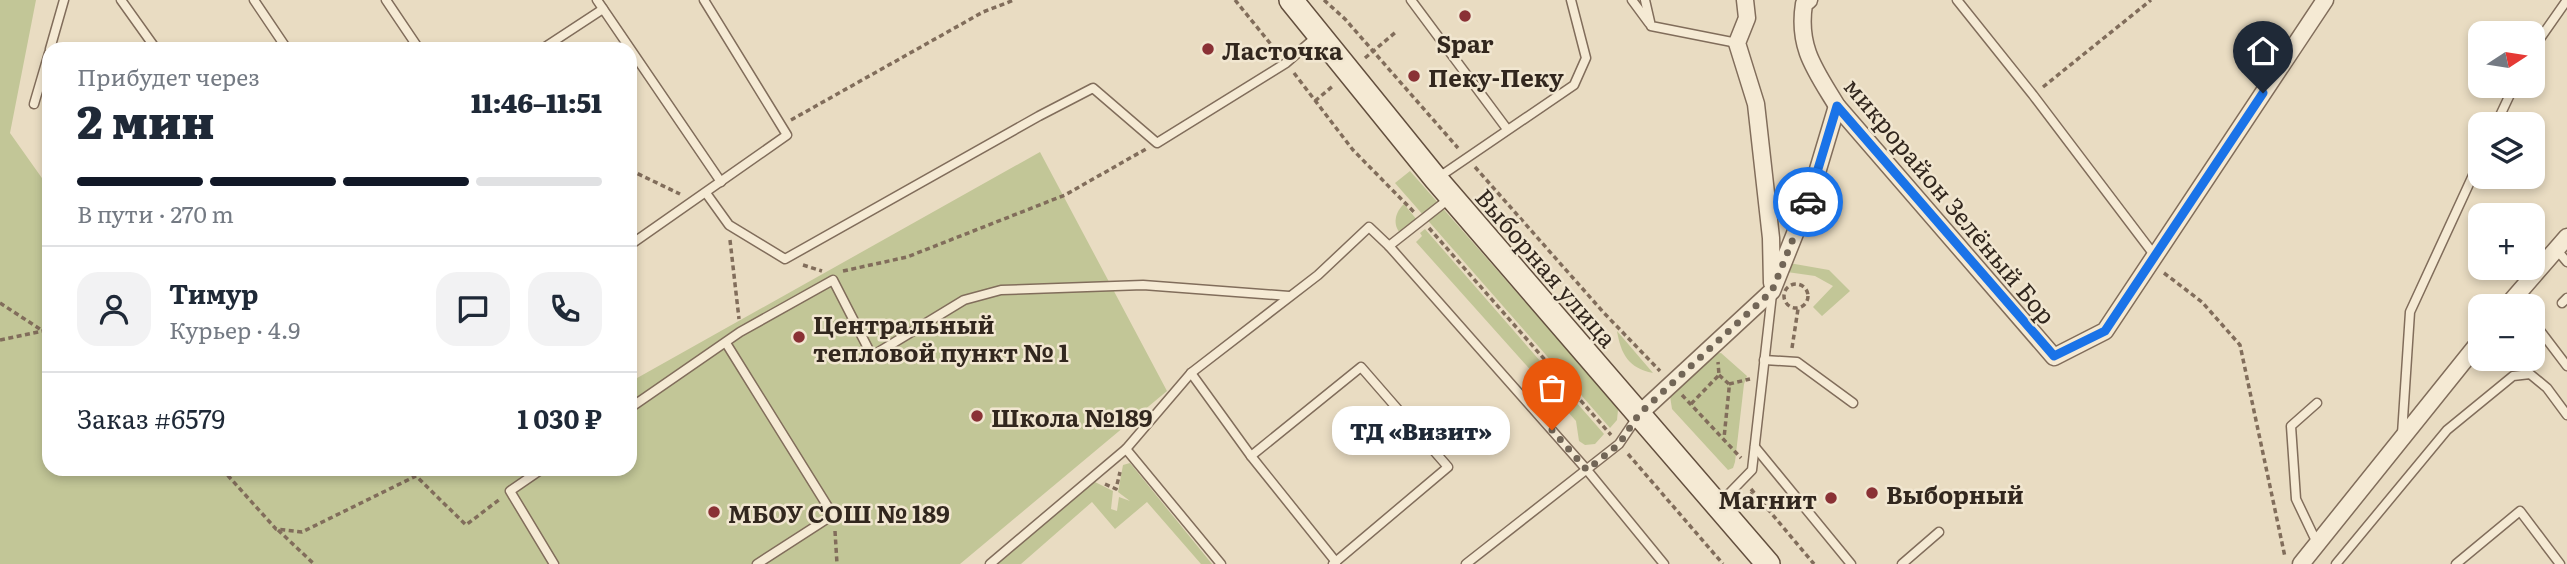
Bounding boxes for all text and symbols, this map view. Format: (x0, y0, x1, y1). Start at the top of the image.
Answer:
marker: Spar (1457, 8, 1473, 24)
pin (2233, 21, 2293, 93)
north arrow (2468, 21, 2544, 98)
map controls (2468, 21, 2545, 371)
place label: Spar (1436, 25, 1494, 60)
place label: Ласточка (1222, 32, 1343, 67)
icon: home (2244, 32, 2282, 70)
marker: Ласточка (1200, 41, 1216, 57)
text: Прибудет через (77, 59, 260, 93)
place label: Пеку-Пеку (1428, 59, 1564, 94)
marker: Пеку-Пеку (1406, 68, 1422, 84)
street label: микрорайон Зелёный Бор (1837, 69, 2065, 331)
text: 11:46–11:51 (471, 82, 602, 121)
text: 2 мин (77, 85, 215, 153)
button: layers (2468, 112, 2545, 189)
courier (1773, 167, 1843, 237)
street label: Выборная улица (1468, 180, 1626, 354)
icon: car (1789, 183, 1827, 221)
text: В пути · 270 m (77, 196, 234, 230)
button: + (2468, 203, 2545, 280)
button: person (77, 272, 151, 346)
button: chat (436, 272, 510, 346)
button: phone (528, 272, 602, 346)
text: Тимур (169, 273, 258, 312)
button: − (2468, 294, 2545, 371)
place label: Центральный тепловой пункт № 1 (813, 306, 1069, 369)
text: Курьер · 4.9 (169, 312, 300, 346)
marker: Центральный тепловой пункт № 1 (791, 329, 807, 345)
pin (1522, 358, 1582, 430)
icon: bag (1533, 369, 1571, 407)
text: Заказ #6579 (77, 398, 225, 437)
text: 1 030 ₽ (517, 398, 602, 437)
place label: Школа №189 (991, 399, 1153, 434)
callout: ТД «Визит» (1332, 406, 1510, 454)
marker: Школа №189 (969, 408, 985, 424)
text: ТД «Визит» (1350, 413, 1492, 447)
place label: Выборный (1886, 476, 2024, 511)
place label: Магнит (1718, 481, 1817, 516)
marker: Выборный (1864, 485, 1880, 501)
marker: Магнит (1823, 490, 1839, 506)
place label: МБОУ СОШ № 189 (728, 495, 950, 530)
marker: МБОУ СОШ № 189 (706, 504, 722, 520)

